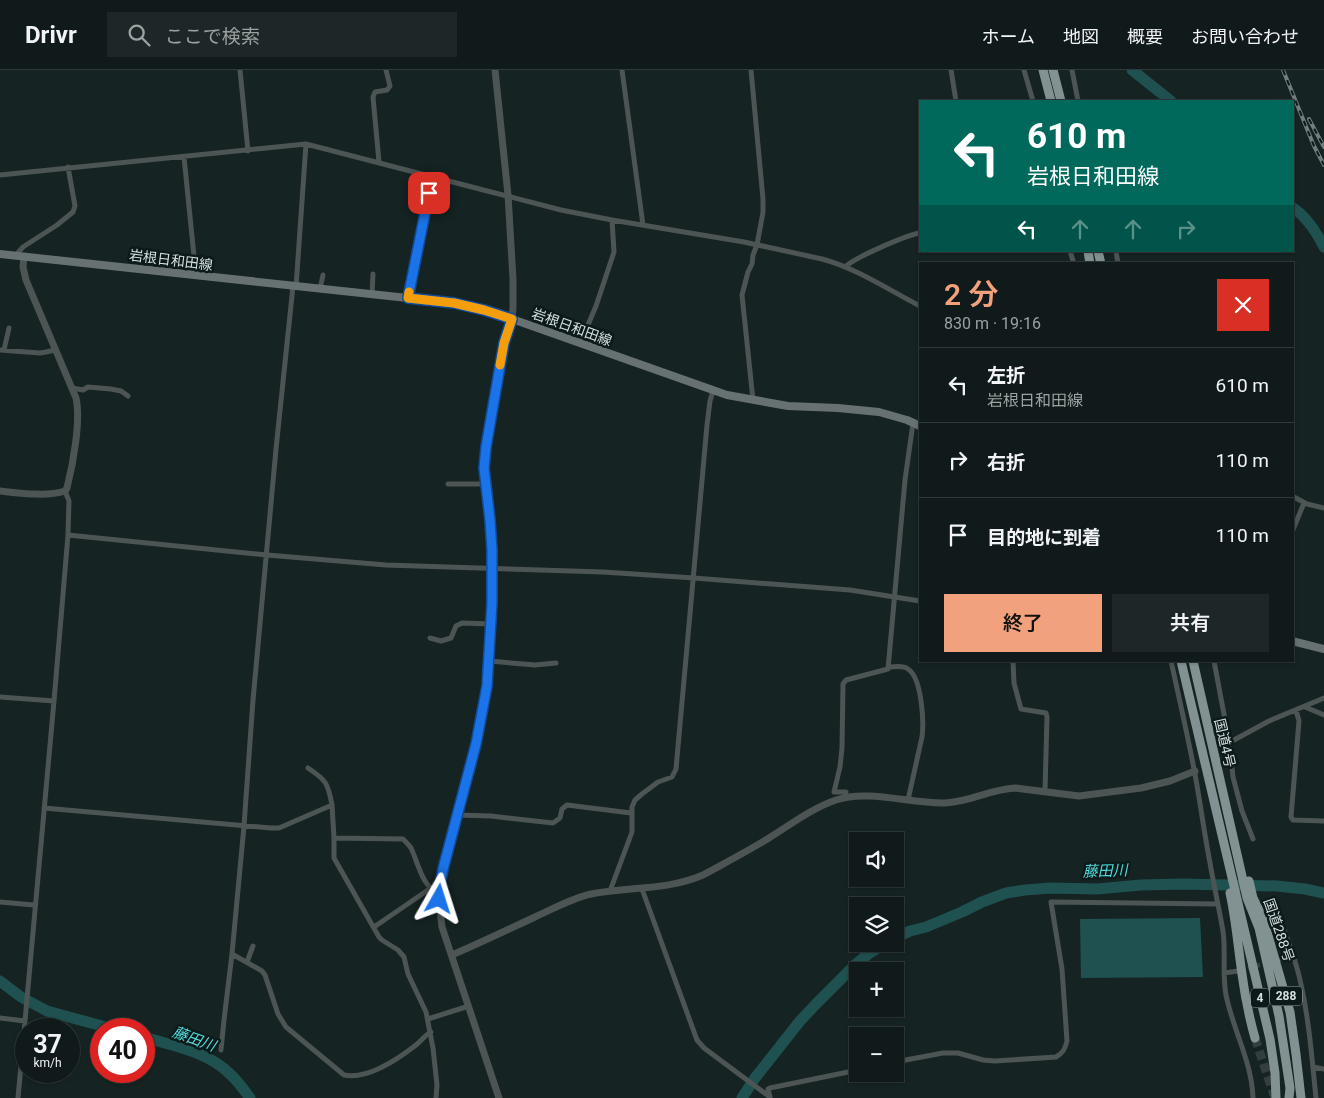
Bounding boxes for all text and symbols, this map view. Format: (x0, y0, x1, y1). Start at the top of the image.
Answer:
search box (107, 12, 457, 57)
text: Drivr (25, 21, 77, 49)
icon: search (125, 21, 153, 49)
text: ここで検索 (165, 25, 260, 48)
text: ホーム (982, 26, 1035, 47)
text: 地図 (1063, 26, 1099, 47)
text: 概要 (1127, 26, 1163, 47)
text: お問い合わせ (1191, 26, 1299, 47)
text: 610 m (1027, 116, 1126, 157)
icon: left (944, 120, 1009, 185)
text: 岩根日和田線 (1027, 164, 1159, 189)
pin (408, 172, 450, 214)
icon: arrive (415, 179, 443, 207)
icon: left (1013, 215, 1041, 243)
icon: ahead (1066, 215, 1094, 243)
icon: ahead (1119, 215, 1147, 243)
icon: right (1172, 215, 1200, 243)
street label: 岩根日和田線 (128, 247, 214, 273)
text: 2 分 (944, 277, 999, 312)
button: close (1217, 279, 1269, 331)
street label: 岩根日和田線 (530, 305, 614, 349)
text: 830 m · 19:16 (944, 314, 1041, 333)
text: 左折 (987, 364, 1025, 387)
icon: left (944, 371, 972, 399)
text: 610 m (1216, 374, 1269, 397)
text: 岩根日和田線 (987, 391, 1083, 410)
icon: right (944, 446, 972, 474)
text: 110 m (1216, 449, 1269, 472)
text: 右折 (987, 451, 1025, 474)
icon: arrive (944, 521, 972, 549)
text: 110 m (1216, 524, 1269, 547)
text: 目的地に到着 (987, 526, 1101, 549)
button: 終了 (944, 594, 1102, 652)
button: 共有 (1112, 594, 1269, 652)
street label: 国道4号 (1212, 717, 1238, 769)
map controls (849, 832, 904, 1082)
button: sound (849, 832, 904, 887)
water label: 藤田川 (1082, 861, 1130, 881)
position arrow (412, 872, 464, 924)
street label: 国道288号 (1261, 896, 1297, 964)
button: layers (849, 897, 904, 952)
button: + (849, 962, 904, 1017)
road number: 288 (1270, 986, 1302, 1006)
road number: 4 (1251, 988, 1269, 1008)
speed limit sign: 40 (90, 1018, 155, 1083)
water label: 藤田川 (170, 1023, 220, 1056)
button: − (849, 1027, 904, 1082)
text: 37 (33, 1030, 62, 1059)
text: km/h (33, 1056, 62, 1070)

